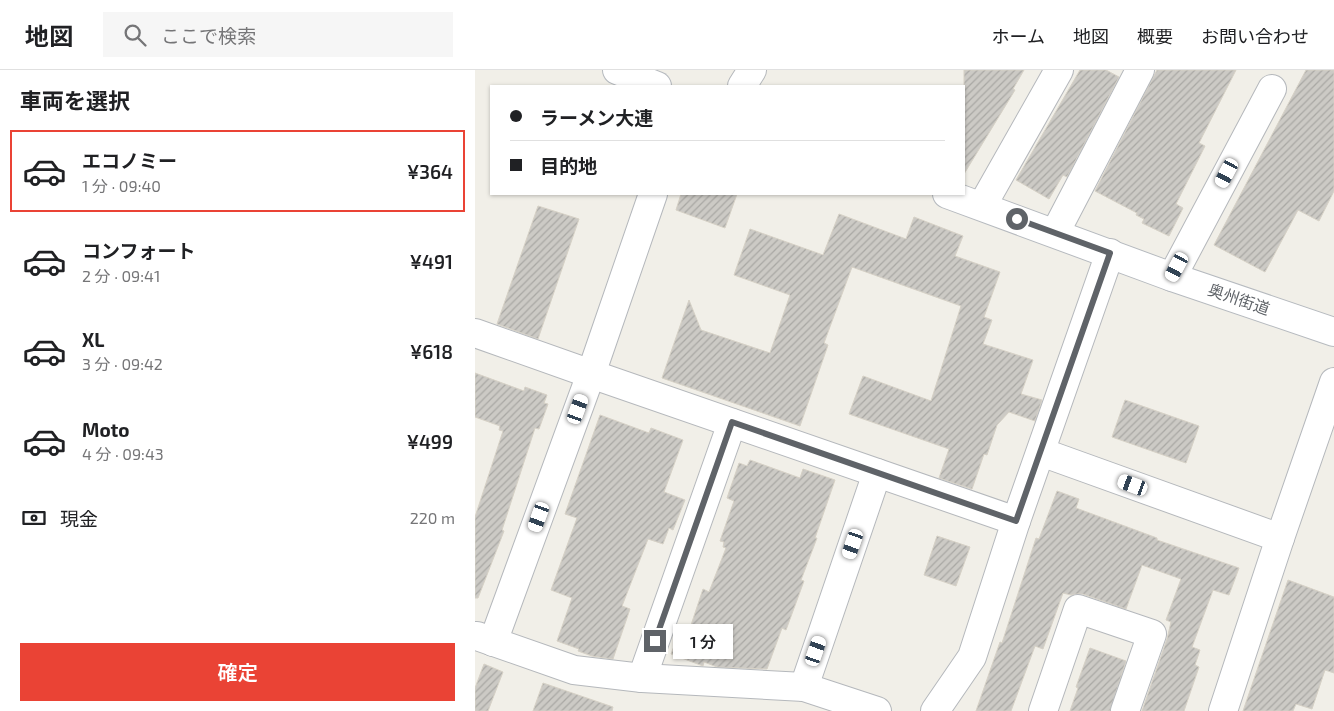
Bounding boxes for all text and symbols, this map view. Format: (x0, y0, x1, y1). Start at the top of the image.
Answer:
search box (103, 12, 453, 57)
text: 地図 (25, 21, 73, 50)
icon: search (121, 21, 149, 49)
text: ここで検索 (161, 24, 256, 47)
text: ホーム (992, 25, 1045, 47)
text: 地図 (1073, 25, 1109, 47)
text: 概要 (1137, 25, 1173, 47)
text: お問い合わせ (1201, 25, 1309, 47)
text: 車両を選択 (20, 87, 130, 113)
text: ラーメン大連 (540, 106, 653, 129)
icon: car (22, 149, 67, 194)
text: エコノミー (82, 149, 177, 172)
text: 目的地 (540, 154, 597, 177)
car (1213, 156, 1240, 190)
text: ¥364 (407, 160, 453, 183)
text: 1 分 · 09:40 (82, 176, 161, 195)
route start (1006, 208, 1028, 230)
icon: car (22, 239, 67, 284)
text: コンフォート (82, 239, 195, 262)
text: ¥491 (410, 250, 453, 273)
car (1163, 250, 1190, 284)
text: 2 分 · 09:41 (82, 266, 160, 285)
street label: 奥州街道 (1206, 279, 1273, 318)
text: XL (82, 328, 104, 351)
icon: car (22, 329, 67, 374)
text: ¥618 (410, 340, 453, 363)
text: 3 分 · 09:42 (82, 354, 163, 373)
car (565, 392, 590, 426)
text: Moto (82, 418, 130, 441)
icon: car (22, 419, 67, 464)
text: ¥499 (407, 430, 453, 453)
text: 4 分 · 09:43 (82, 444, 164, 463)
car (1116, 473, 1149, 497)
car (526, 500, 551, 534)
icon: cash (20, 504, 48, 532)
text: 現金 (60, 507, 98, 530)
text: 220 m (410, 508, 455, 527)
car (841, 527, 864, 561)
callout: 1 分 (673, 624, 733, 658)
route end (644, 630, 666, 652)
text: 1 分 (690, 632, 716, 651)
car (804, 634, 827, 668)
button: 確定 (20, 643, 455, 701)

